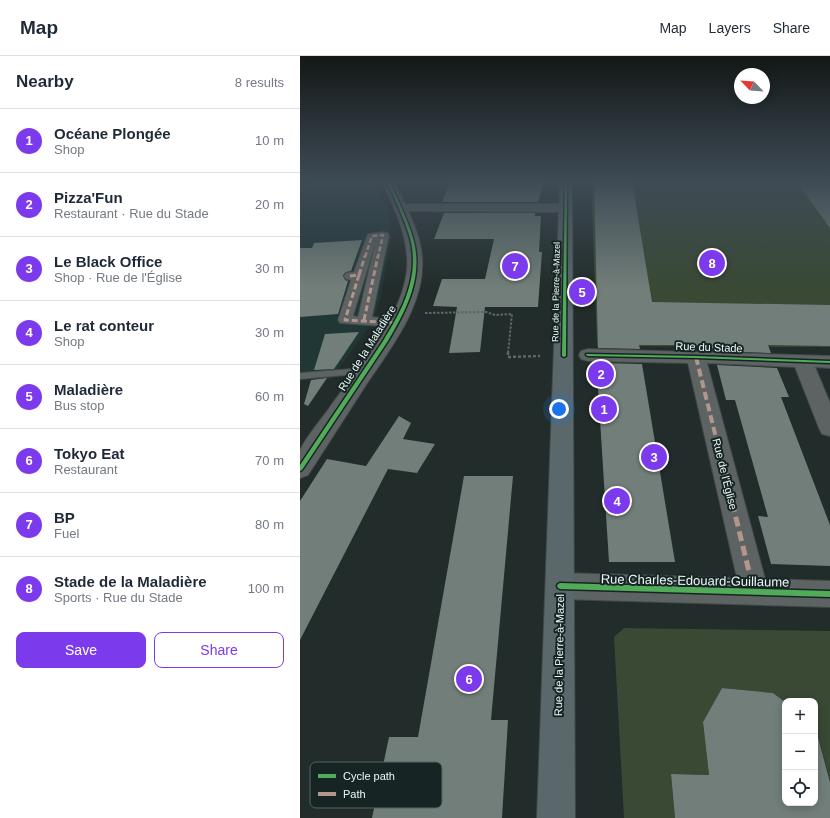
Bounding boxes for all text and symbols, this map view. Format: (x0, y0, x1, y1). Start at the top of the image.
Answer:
text: Map (20, 17, 58, 38)
text: Map (659, 20, 687, 36)
text: Layers (709, 20, 751, 36)
text: Share (773, 20, 810, 36)
north arrow (734, 68, 770, 104)
text: Nearby (16, 72, 74, 91)
text: 8 results (235, 75, 284, 90)
text: Océane Plongée (54, 125, 171, 142)
text: 1 (25, 133, 33, 148)
text: 10 m (255, 133, 284, 148)
text: Shop (54, 142, 84, 157)
text: Pizza'Fun (54, 189, 123, 206)
text: 2 (25, 197, 33, 212)
text: 20 m (255, 197, 284, 212)
text: Restaurant · Rue du Stade (54, 206, 209, 221)
street label: Rue de la Pierre-à-Mazel (550, 242, 562, 342)
pin: 8 (699, 248, 725, 278)
pin: 7 (502, 251, 528, 281)
text: Le Black Office (54, 253, 162, 270)
text: 3 (25, 261, 33, 276)
text: 30 m (255, 261, 284, 276)
text: Shop · Rue de l'Église (54, 270, 182, 285)
pin: 5 (569, 277, 595, 307)
street label: Rue de la Maladière (336, 303, 398, 393)
text: Le rat conteur (54, 317, 154, 334)
text: 4 (25, 325, 33, 340)
text: 30 m (255, 325, 284, 340)
text: Shop (54, 334, 84, 349)
street label: Rue du Stade (675, 340, 743, 354)
pin: 2 (588, 359, 614, 389)
text: Maladière (54, 381, 123, 398)
text: 5 (25, 389, 33, 404)
text: 60 m (255, 389, 284, 404)
pin: 1 (591, 394, 617, 424)
text: Bus stop (54, 398, 105, 413)
your location (549, 399, 569, 419)
street label: Rue de l'Église (710, 437, 740, 511)
pin: 3 (641, 442, 667, 472)
text: Tokyo Eat (54, 445, 125, 462)
text: 6 (25, 453, 33, 468)
text: 70 m (255, 453, 284, 468)
text: Restaurant (54, 462, 118, 477)
pin: 4 (604, 486, 630, 516)
text: BP (54, 509, 75, 526)
text: 7 (25, 517, 33, 532)
text: 80 m (255, 517, 284, 532)
text: Fuel (54, 526, 79, 541)
street label: Rue Charles-Edouard-Guillaume (601, 571, 789, 590)
text: Stade de la Maladière (54, 573, 207, 590)
text: 8 (25, 581, 33, 596)
text: 100 m (248, 581, 284, 596)
text: Sports · Rue du Stade (54, 590, 183, 605)
street label: Rue de la Pierre-à-Mazel (552, 594, 566, 716)
button: Save (16, 632, 146, 668)
button: Share (154, 632, 284, 668)
pin: 6 (456, 664, 482, 694)
map controls (782, 698, 818, 806)
button: + (782, 698, 818, 734)
button: − (782, 734, 818, 770)
legend (310, 762, 442, 808)
text: Cycle path (343, 770, 395, 782)
button: locate (782, 770, 818, 806)
text: Path (343, 788, 366, 800)

